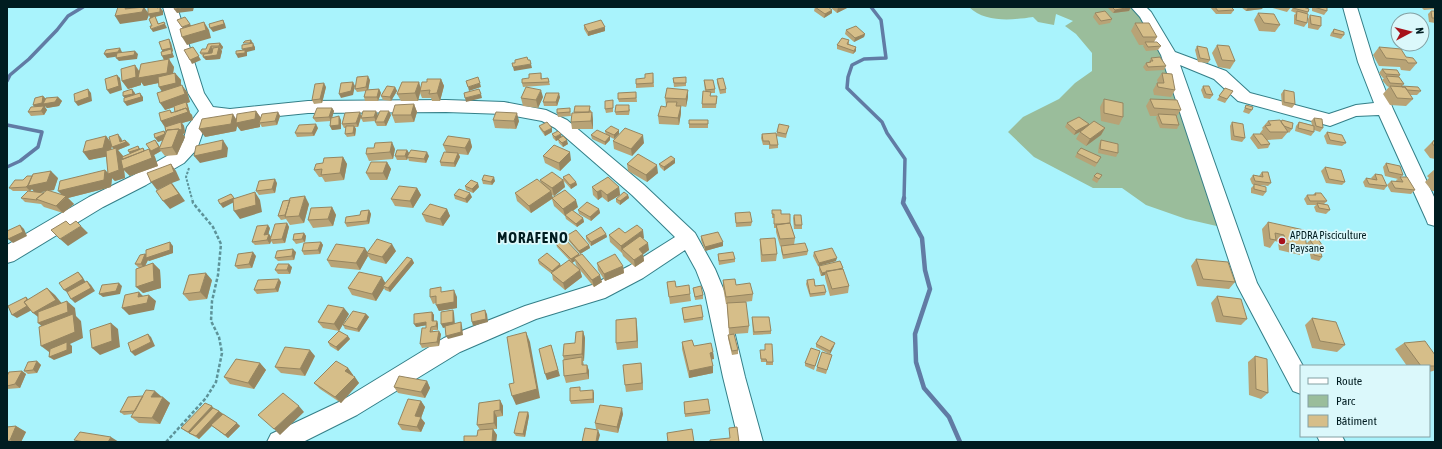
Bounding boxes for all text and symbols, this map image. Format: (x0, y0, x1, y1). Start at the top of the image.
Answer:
north arrow (1390, 12, 1430, 52)
text: N (1414, 27, 1426, 35)
district label: MORAFENO (497, 229, 569, 246)
place label: APDRA Pisciculture Paysane (1290, 229, 1367, 254)
marker: APDRA Pisciculture Paysane (1277, 236, 1287, 246)
legend (1300, 365, 1430, 437)
text: Route (1336, 374, 1362, 388)
text: Parc (1336, 394, 1356, 408)
text: Bâtiment (1336, 414, 1377, 428)

